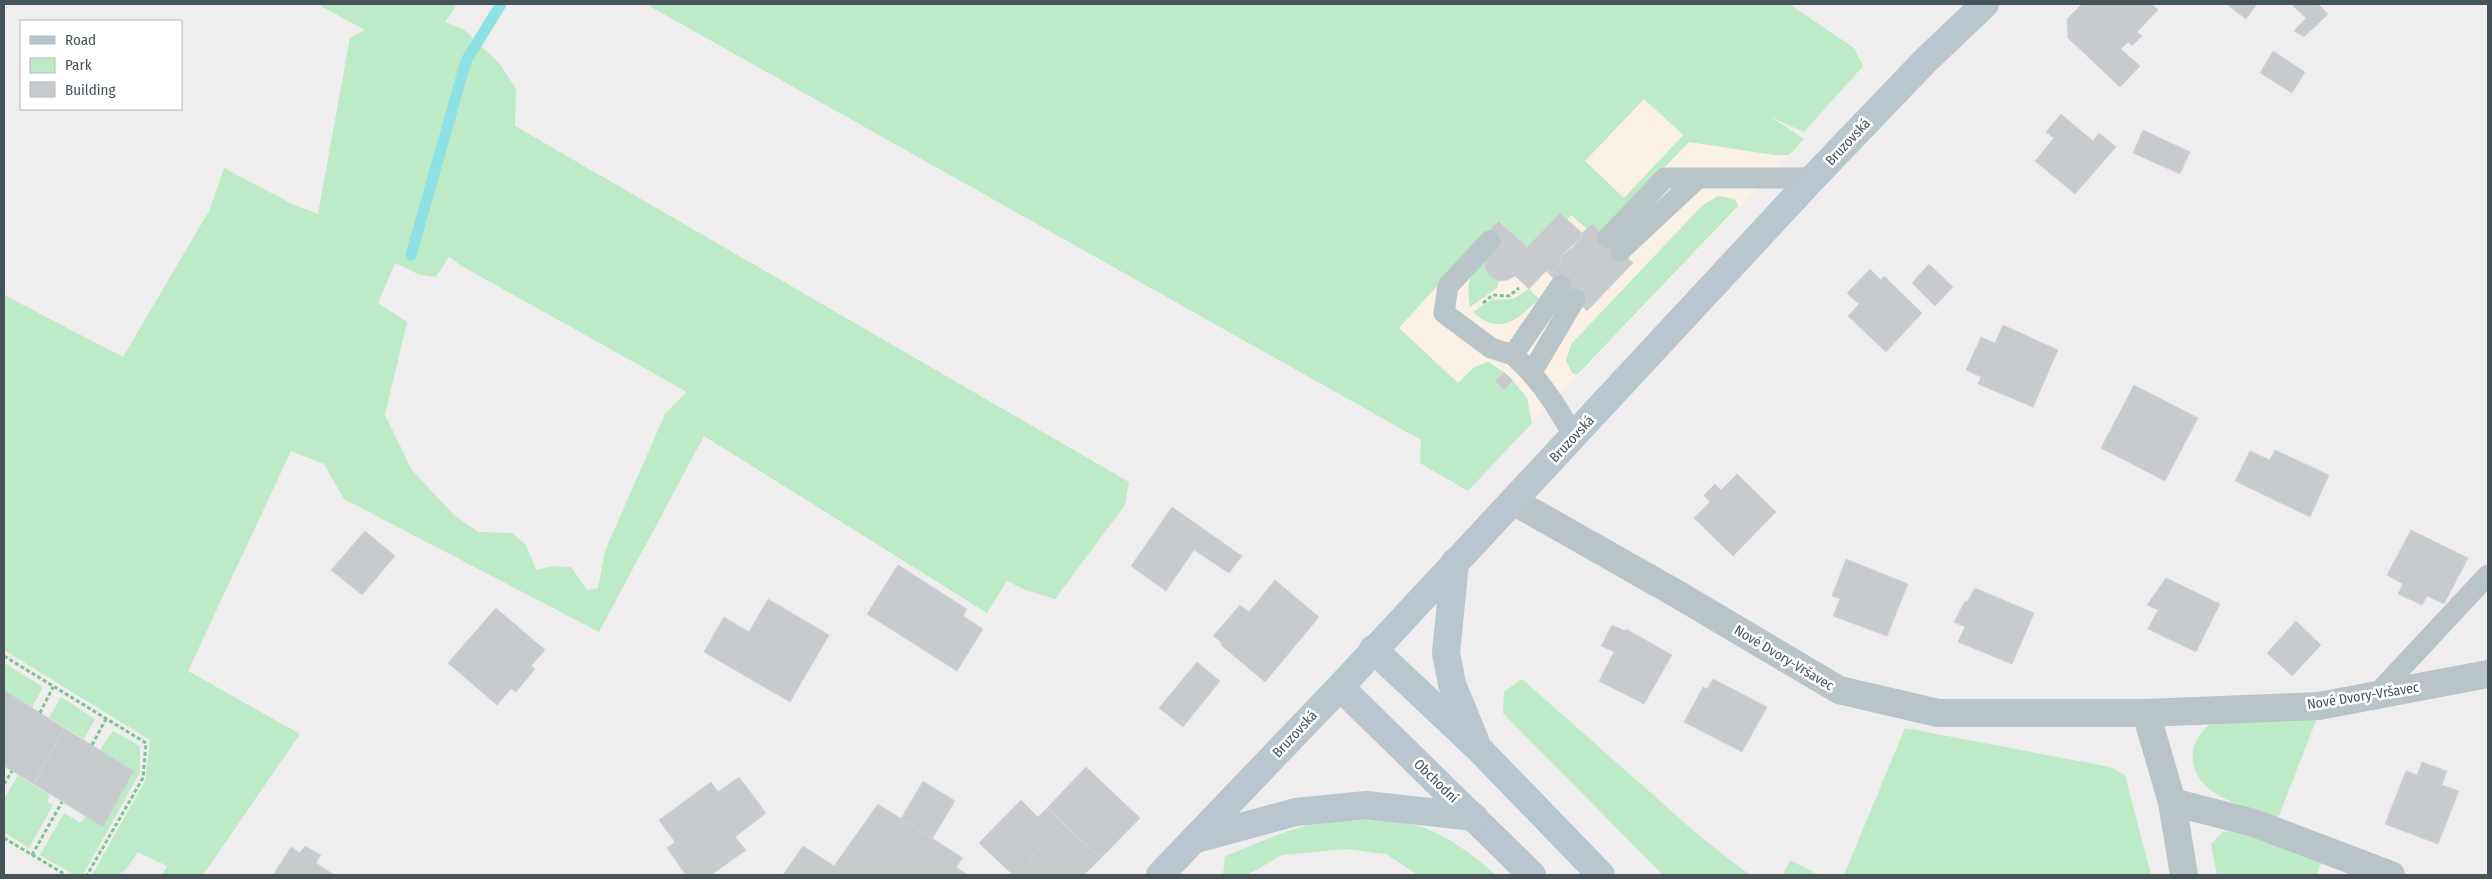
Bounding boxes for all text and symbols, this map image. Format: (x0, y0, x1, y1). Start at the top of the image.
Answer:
legend (20, 20, 182, 110)
text: Road (65, 31, 96, 49)
text: Park (65, 56, 92, 74)
text: Building (65, 81, 116, 99)
street label: Bruzovská (1822, 115, 1874, 169)
street label: Bruzovská (1546, 412, 1598, 466)
street label: Nové Dvory-Vršavec (1731, 622, 1837, 694)
street label: Nové Dvory-Vršavec (2306, 679, 2420, 713)
street label: Bruzovská (1269, 707, 1321, 761)
street label: Obchodní (1410, 756, 1462, 807)

